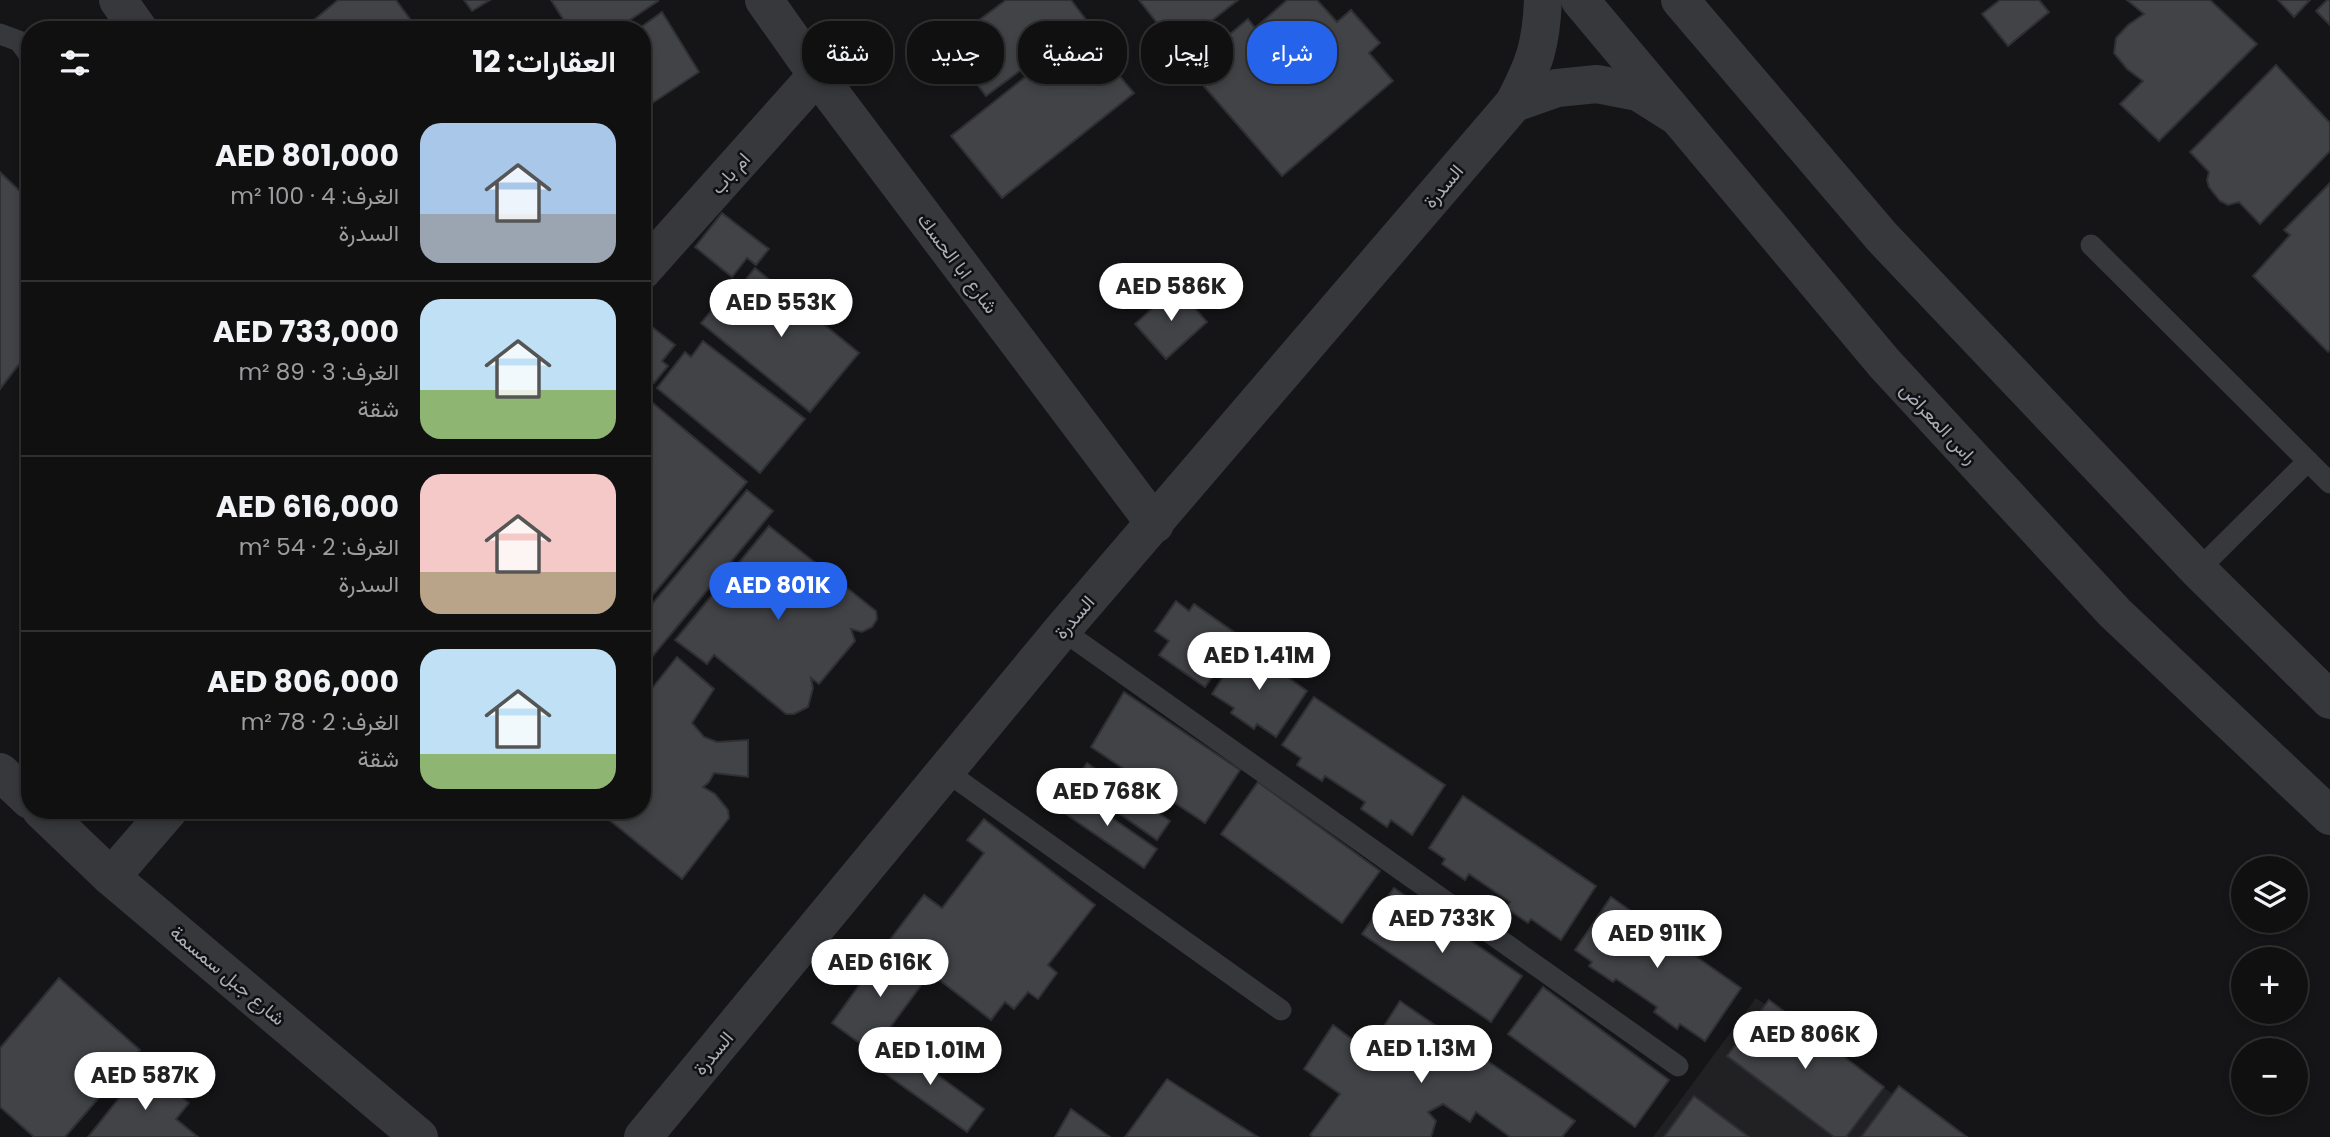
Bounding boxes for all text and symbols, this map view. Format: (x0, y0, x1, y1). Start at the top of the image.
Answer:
chip: شقة (802, 21, 893, 84)
chip: جديد (907, 21, 1004, 84)
chip: تصفية (1018, 21, 1127, 84)
chip: إيجار (1141, 21, 1233, 84)
chip: شراء (1247, 21, 1337, 84)
text: العقارات: 12 (472, 40, 616, 83)
icon: filters (56, 44, 94, 82)
text: AED 801,000 (215, 134, 399, 177)
street label: ام باب (704, 146, 756, 200)
icon: home (476, 151, 560, 235)
street label: السدرة (1417, 159, 1470, 214)
text: الغرف: 4 · 100 m² (230, 180, 399, 212)
street label: شارع ابا الحسك (911, 207, 1004, 319)
text: السدرة (339, 217, 399, 249)
pin: AED 586K (1099, 264, 1243, 323)
text: AED 586K (1115, 270, 1227, 302)
pin: AED 553K (709, 280, 853, 339)
text: AED 553K (726, 286, 836, 318)
text: AED 733,000 (213, 310, 399, 353)
icon: home (476, 327, 560, 411)
text: الغرف: 3 · 89 m² (238, 356, 399, 388)
street label: راس المعراض (1894, 376, 1984, 470)
text: شقة (357, 393, 399, 425)
text: AED 616,000 (216, 485, 399, 528)
icon: home (476, 502, 560, 586)
text: الغرف: 2 · 54 m² (239, 531, 399, 563)
pin: AED 801K (706, 562, 850, 622)
text: السدرة (339, 568, 399, 600)
text: AED 801K (725, 569, 831, 601)
street label: السدرة (1048, 590, 1101, 645)
pin: AED 1.41M (1179, 632, 1339, 692)
text: AED 1.41M (1203, 639, 1315, 671)
text: AED 806,000 (207, 660, 399, 703)
icon: home (476, 677, 560, 761)
text: الغرف: 2 · 78 m² (241, 706, 399, 738)
text: شقة (357, 743, 399, 775)
pin: AED 768K (1035, 768, 1179, 828)
text: AED 768K (1053, 775, 1161, 807)
map controls (2231, 856, 2308, 1115)
button: layers (2231, 856, 2308, 933)
pin: AED 733K (1370, 895, 1514, 955)
text: AED 733K (1388, 902, 1496, 934)
pin: AED 911K (1585, 911, 1729, 970)
text: AED 911K (1608, 917, 1706, 949)
street label: شارع جبل سمسمة (164, 919, 291, 1032)
pin: AED 616K (808, 940, 952, 999)
text: AED 616K (828, 946, 932, 978)
button: + (2231, 947, 2308, 1024)
pin: AED 806K (1733, 1012, 1877, 1071)
text: AED 806K (1749, 1018, 1861, 1050)
street label: السدرة (687, 1026, 740, 1081)
pin: AED 1.13M (1341, 1026, 1501, 1085)
pin: AED 1.01M (850, 1028, 1010, 1087)
text: AED 1.13M (1366, 1032, 1476, 1064)
text: AED 1.01M (875, 1034, 985, 1066)
button: − (2231, 1038, 2308, 1115)
pin: AED 587K (73, 1052, 217, 1112)
text: AED 587K (90, 1059, 200, 1091)

